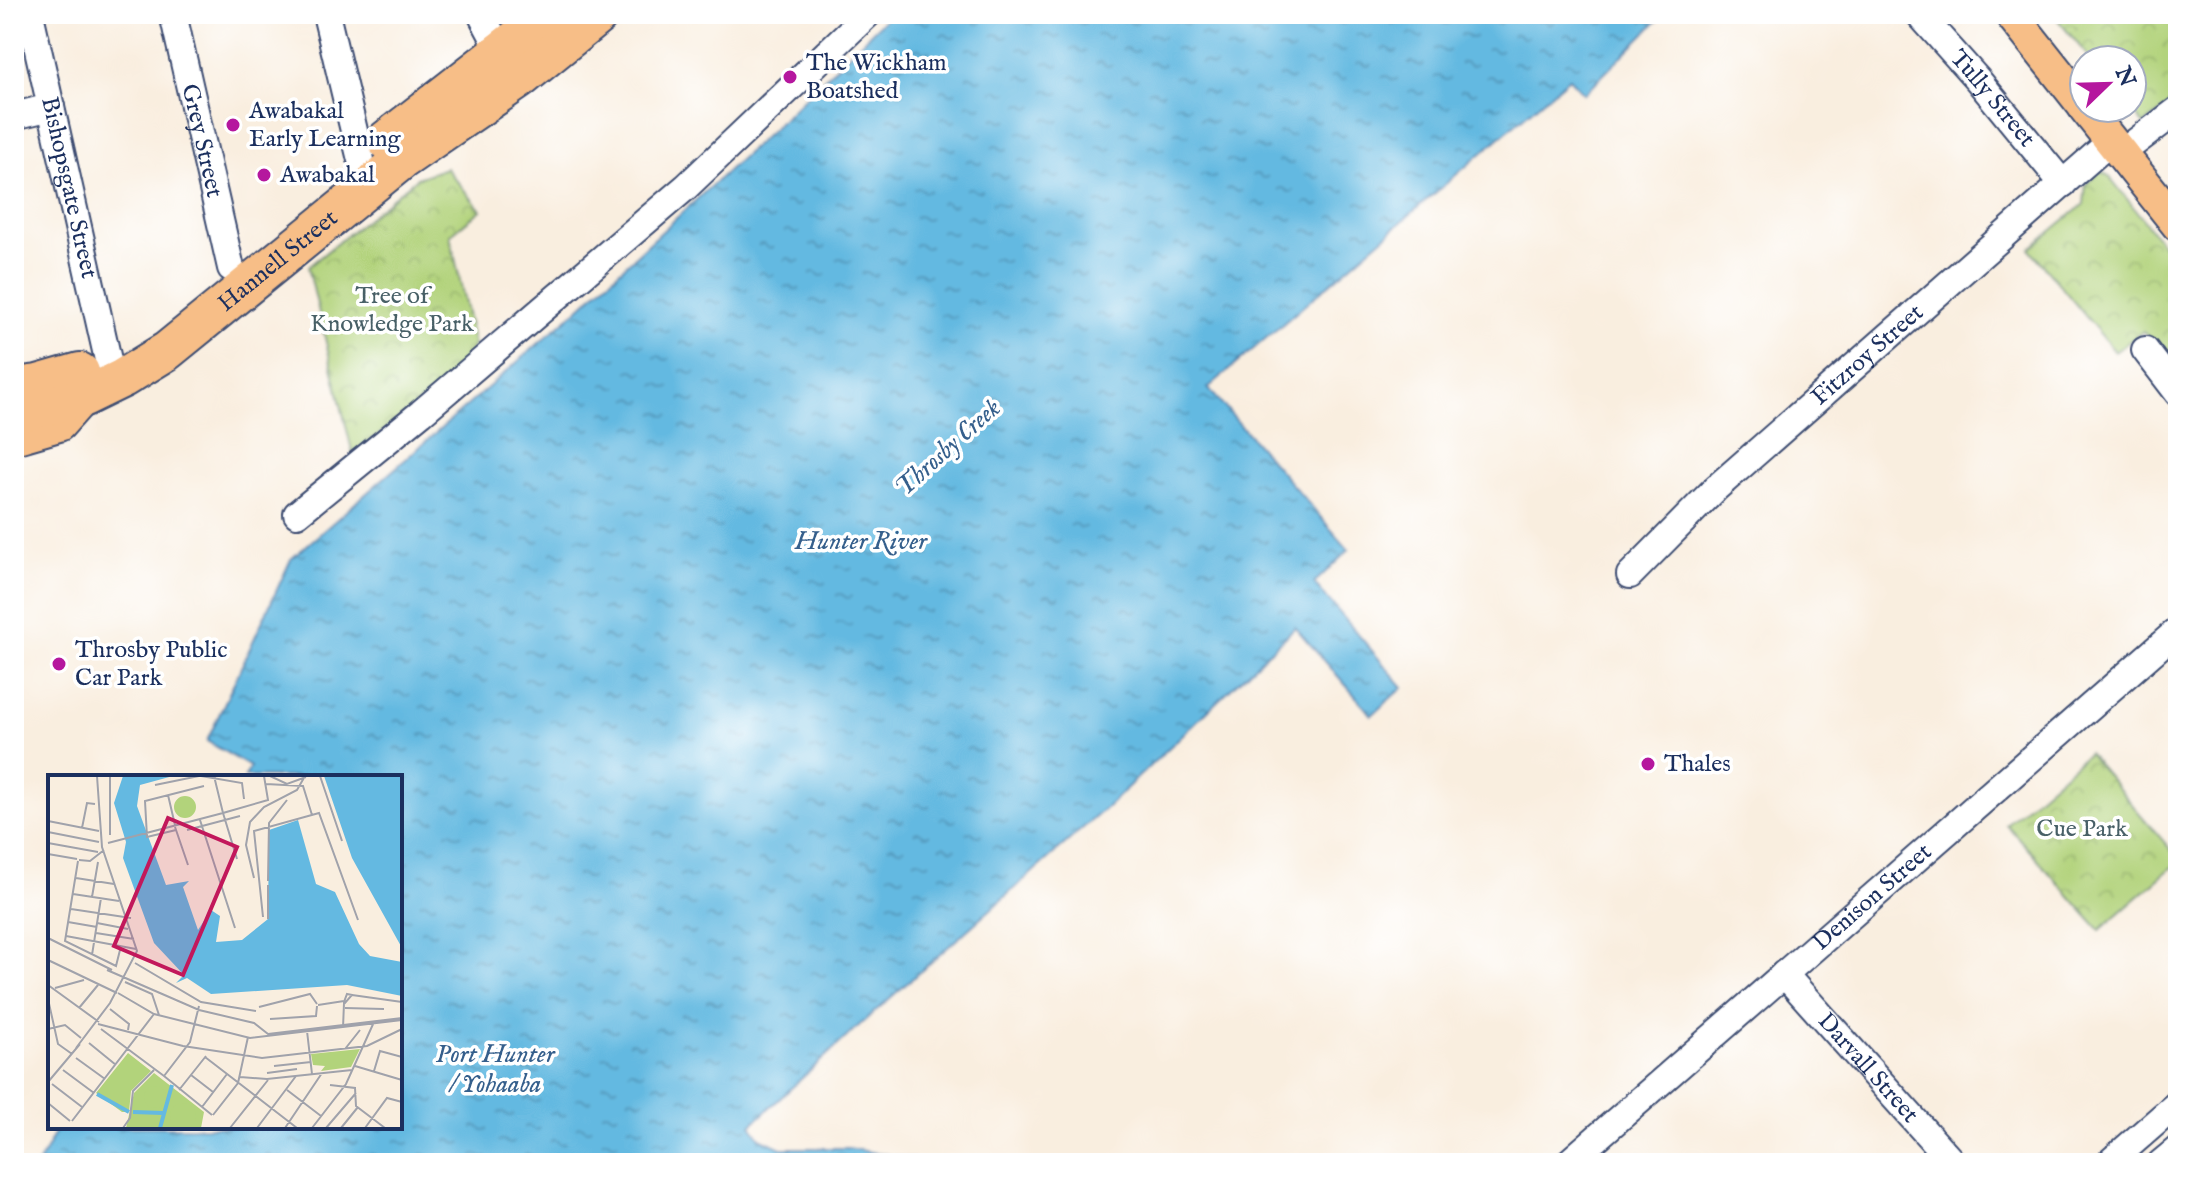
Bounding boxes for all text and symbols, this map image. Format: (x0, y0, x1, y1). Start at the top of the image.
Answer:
street label: Tully Street (1943, 43, 2042, 153)
north arrow (2068, 44, 2148, 124)
place label: The Wickham Boatshed (806, 48, 947, 107)
text: N (2108, 62, 2141, 91)
marker: The Wickham Boatshed (781, 68, 799, 86)
street label: Grey Street (174, 81, 230, 201)
street label: Bishopsgate Street (34, 94, 105, 281)
place label: Awabakal Early Learning (248, 96, 402, 155)
marker: Awabakal Early Learning (224, 116, 242, 134)
place label: Awabakal (279, 160, 375, 191)
marker: Awabakal (255, 166, 273, 184)
street label: Hannell Street (212, 203, 344, 319)
park label: Tree of Knowledge Park (310, 281, 474, 340)
street label: Fitzroy Street (1805, 297, 1930, 412)
water label: Throsby Creek (888, 392, 1008, 504)
water label: Hunter River (794, 525, 928, 558)
place label: Throsby Public Car Park (75, 635, 227, 694)
marker: Throsby Public Car Park (50, 655, 68, 673)
place label: Thales (1664, 749, 1731, 780)
marker: Thales (1639, 755, 1657, 773)
inset map (48, 775, 402, 1129)
park label: Cue Park (2036, 814, 2128, 845)
street label: Denison Street (1806, 837, 1938, 958)
street label: Darvall Street (1811, 1006, 1925, 1130)
water label: Port Hunter / Yohaaba (435, 1038, 556, 1101)

